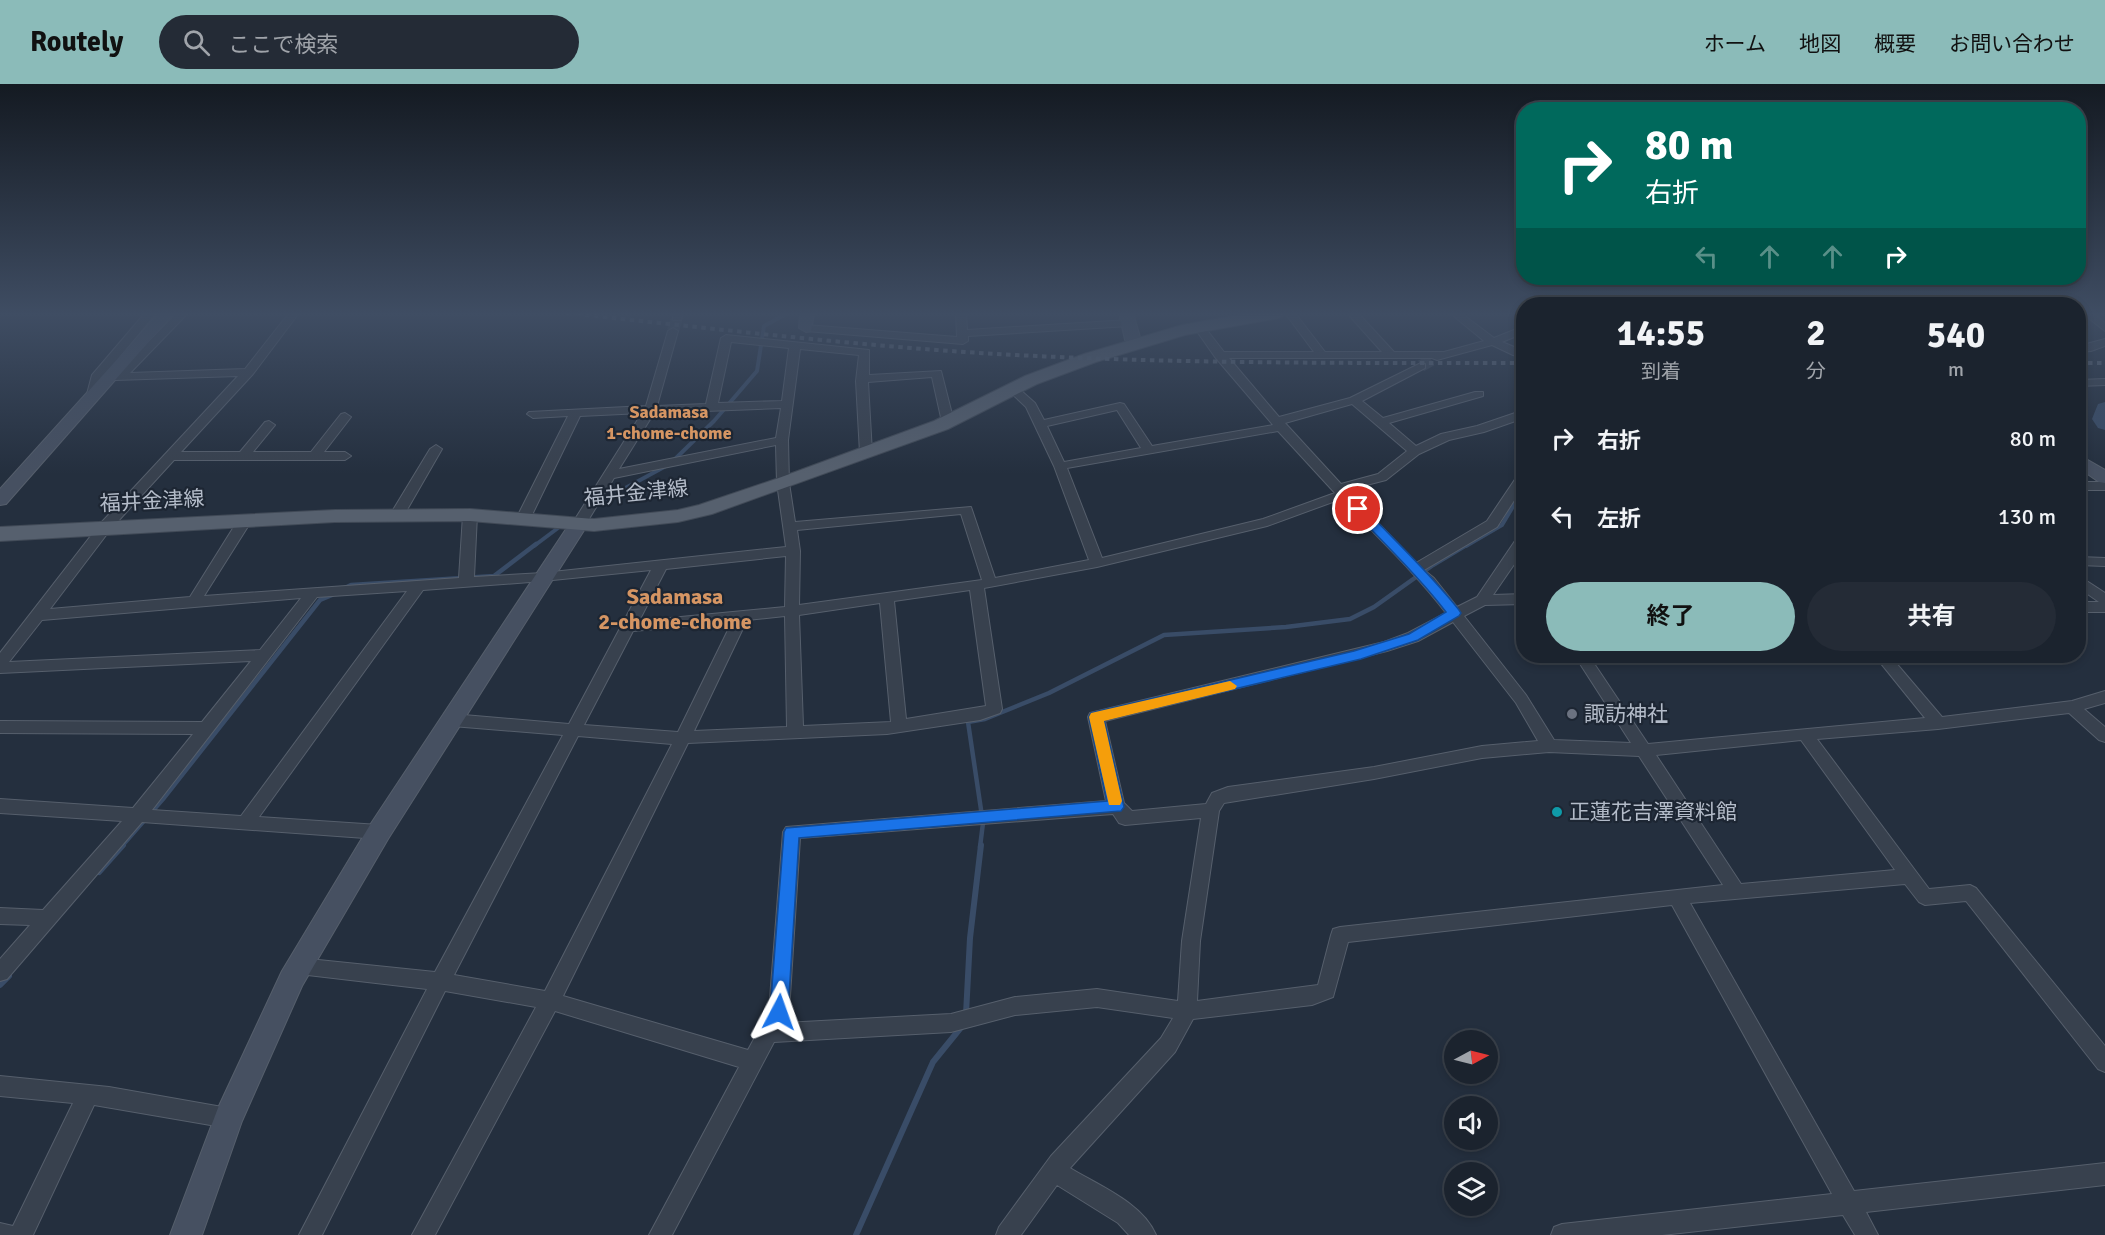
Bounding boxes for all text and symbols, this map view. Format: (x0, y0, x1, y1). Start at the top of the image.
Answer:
search box (159, 15, 579, 69)
text: Routely (30, 25, 123, 59)
icon: search (180, 26, 213, 59)
text: ここで検索 (228, 31, 338, 58)
text: ホーム (1704, 31, 1766, 57)
text: 地図 (1799, 31, 1841, 57)
text: 概要 (1874, 31, 1916, 57)
text: お問い合わせ (1949, 31, 2075, 57)
text: 80 m (1645, 120, 1734, 171)
icon: right (1546, 126, 1624, 204)
text: 右折 (1645, 177, 1699, 210)
icon: left (1690, 240, 1723, 273)
icon: ahead (1753, 240, 1786, 273)
icon: ahead (1816, 240, 1849, 273)
icon: right (1879, 240, 1912, 273)
text: 14:55 (1617, 311, 1705, 356)
text: 2 (1806, 311, 1826, 356)
text: 540 (1927, 313, 1985, 358)
text: m (1948, 357, 1964, 382)
text: 到着 (1641, 359, 1681, 384)
text: 分 (1806, 359, 1826, 384)
district label: Sadamasa 1-chome-chome (606, 401, 732, 444)
icon: right (1546, 422, 1579, 455)
text: 80 m (2010, 425, 2056, 452)
text: 右折 (1597, 427, 1641, 454)
street label: 福井金津線 (582, 475, 690, 511)
pin (1332, 483, 1383, 534)
street label: 福井金津線 (99, 485, 205, 517)
icon: arrive (1341, 492, 1374, 525)
icon: left (1546, 500, 1579, 533)
text: 130 m (1998, 503, 2056, 530)
text: 左折 (1597, 505, 1641, 532)
button: 終了 (1546, 582, 1795, 651)
button: 共有 (1807, 582, 2056, 651)
district label: Sadamasa 2-chome-chome (598, 583, 752, 635)
place label: 諏訪神社 (1584, 701, 1668, 727)
marker: 諏訪神社 (1565, 707, 1579, 721)
place label: 正蓮花吉澤資料館 (1569, 799, 1737, 825)
marker: 正蓮花吉澤資料館 (1550, 805, 1564, 819)
position arrow (747, 980, 811, 1044)
north arrow (1444, 1030, 1498, 1084)
map controls (1444, 1030, 1498, 1216)
button: sound (1444, 1096, 1498, 1150)
button: layers (1444, 1162, 1498, 1216)

